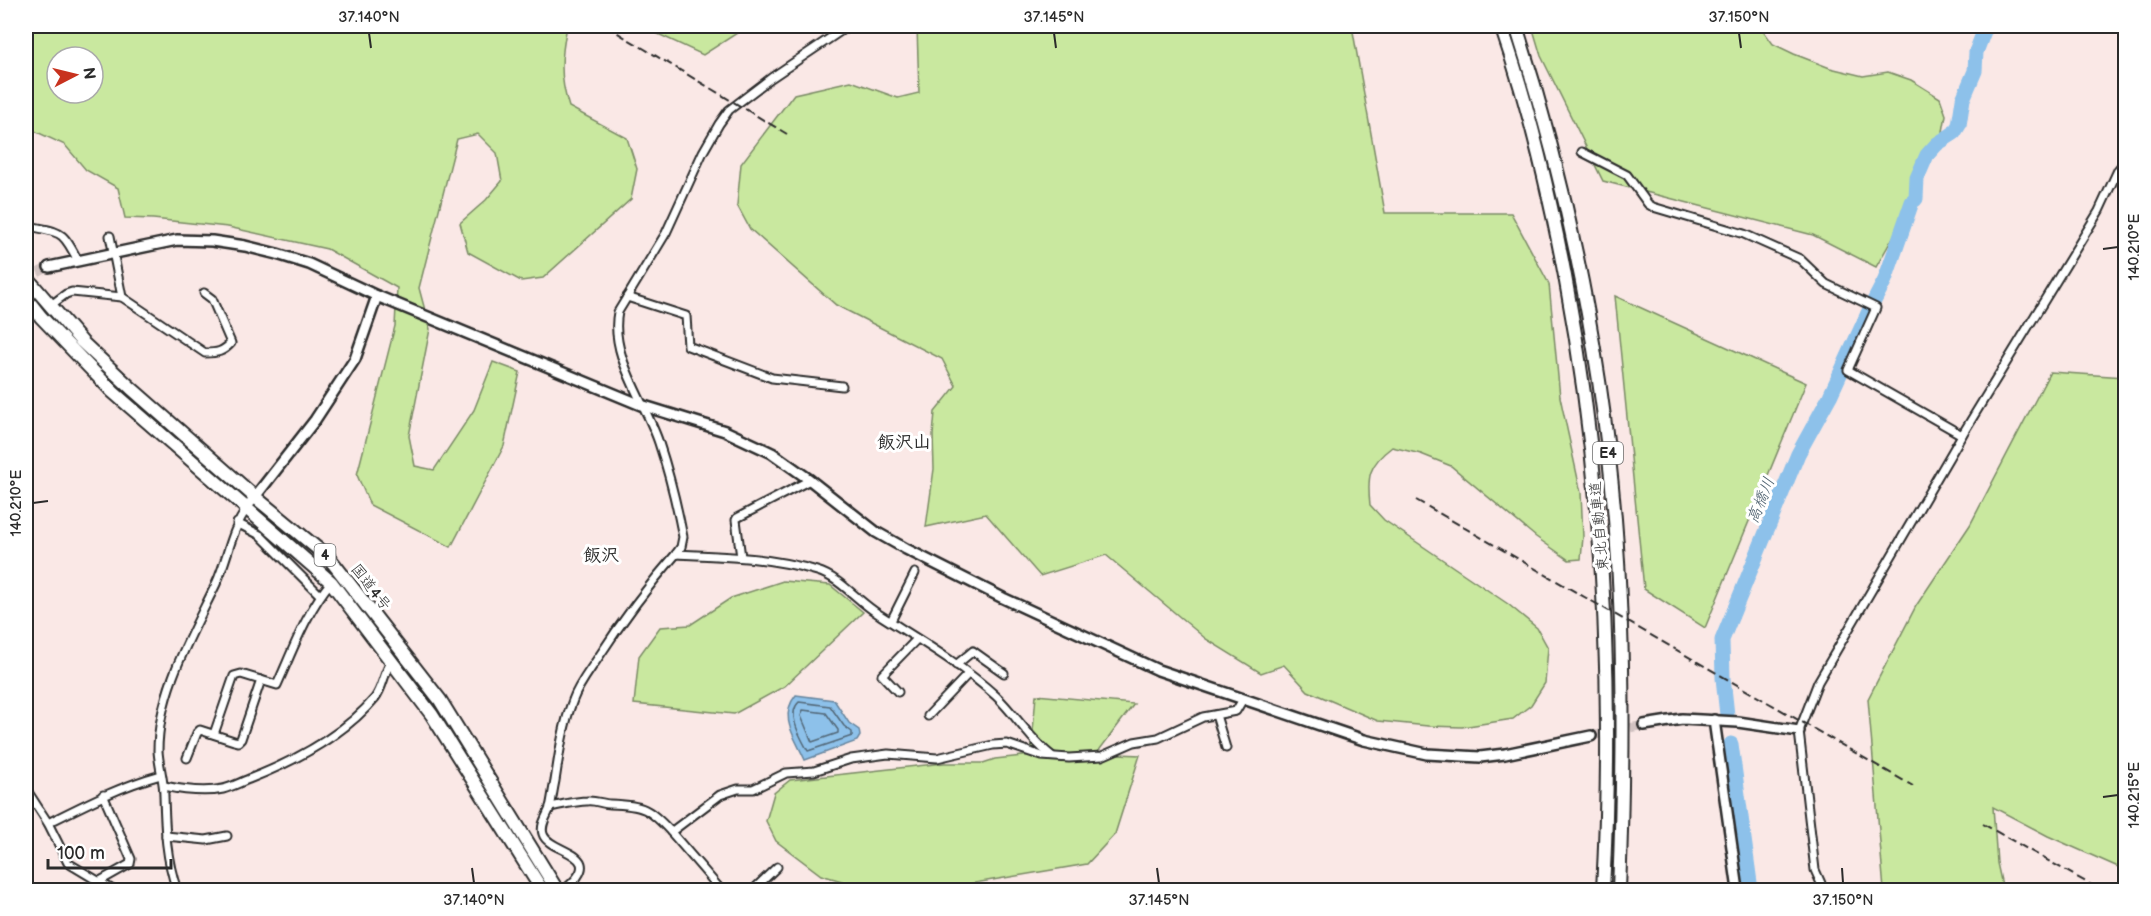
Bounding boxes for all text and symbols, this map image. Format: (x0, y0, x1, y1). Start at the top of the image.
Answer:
text: 37.140°N (338, 8, 400, 27)
text: 37.145°N (1023, 8, 1085, 27)
text: 37.150°N (1709, 8, 1769, 27)
north arrow (45, 45, 105, 105)
text: N (78, 66, 99, 80)
text: 140.210°E (2125, 214, 2144, 280)
district label: 飯沢山 (877, 432, 931, 453)
road number: E4 (1593, 442, 1623, 464)
text: 140.210°E (7, 470, 26, 536)
water label: 高橋川 (1744, 475, 1779, 526)
street label: 東北自動車道 (1586, 480, 1613, 572)
road number: 4 (314, 544, 336, 566)
district label: 飯沢 (583, 545, 619, 566)
street label: 国道4号 (346, 560, 395, 614)
text: 140.215°E (2125, 762, 2144, 828)
scale bar (48, 832, 171, 870)
text: 100 m (57, 843, 105, 864)
text: 37.140°N (443, 891, 505, 910)
text: 37.145°N (1128, 891, 1190, 910)
text: 37.150°N (1813, 891, 1873, 910)

